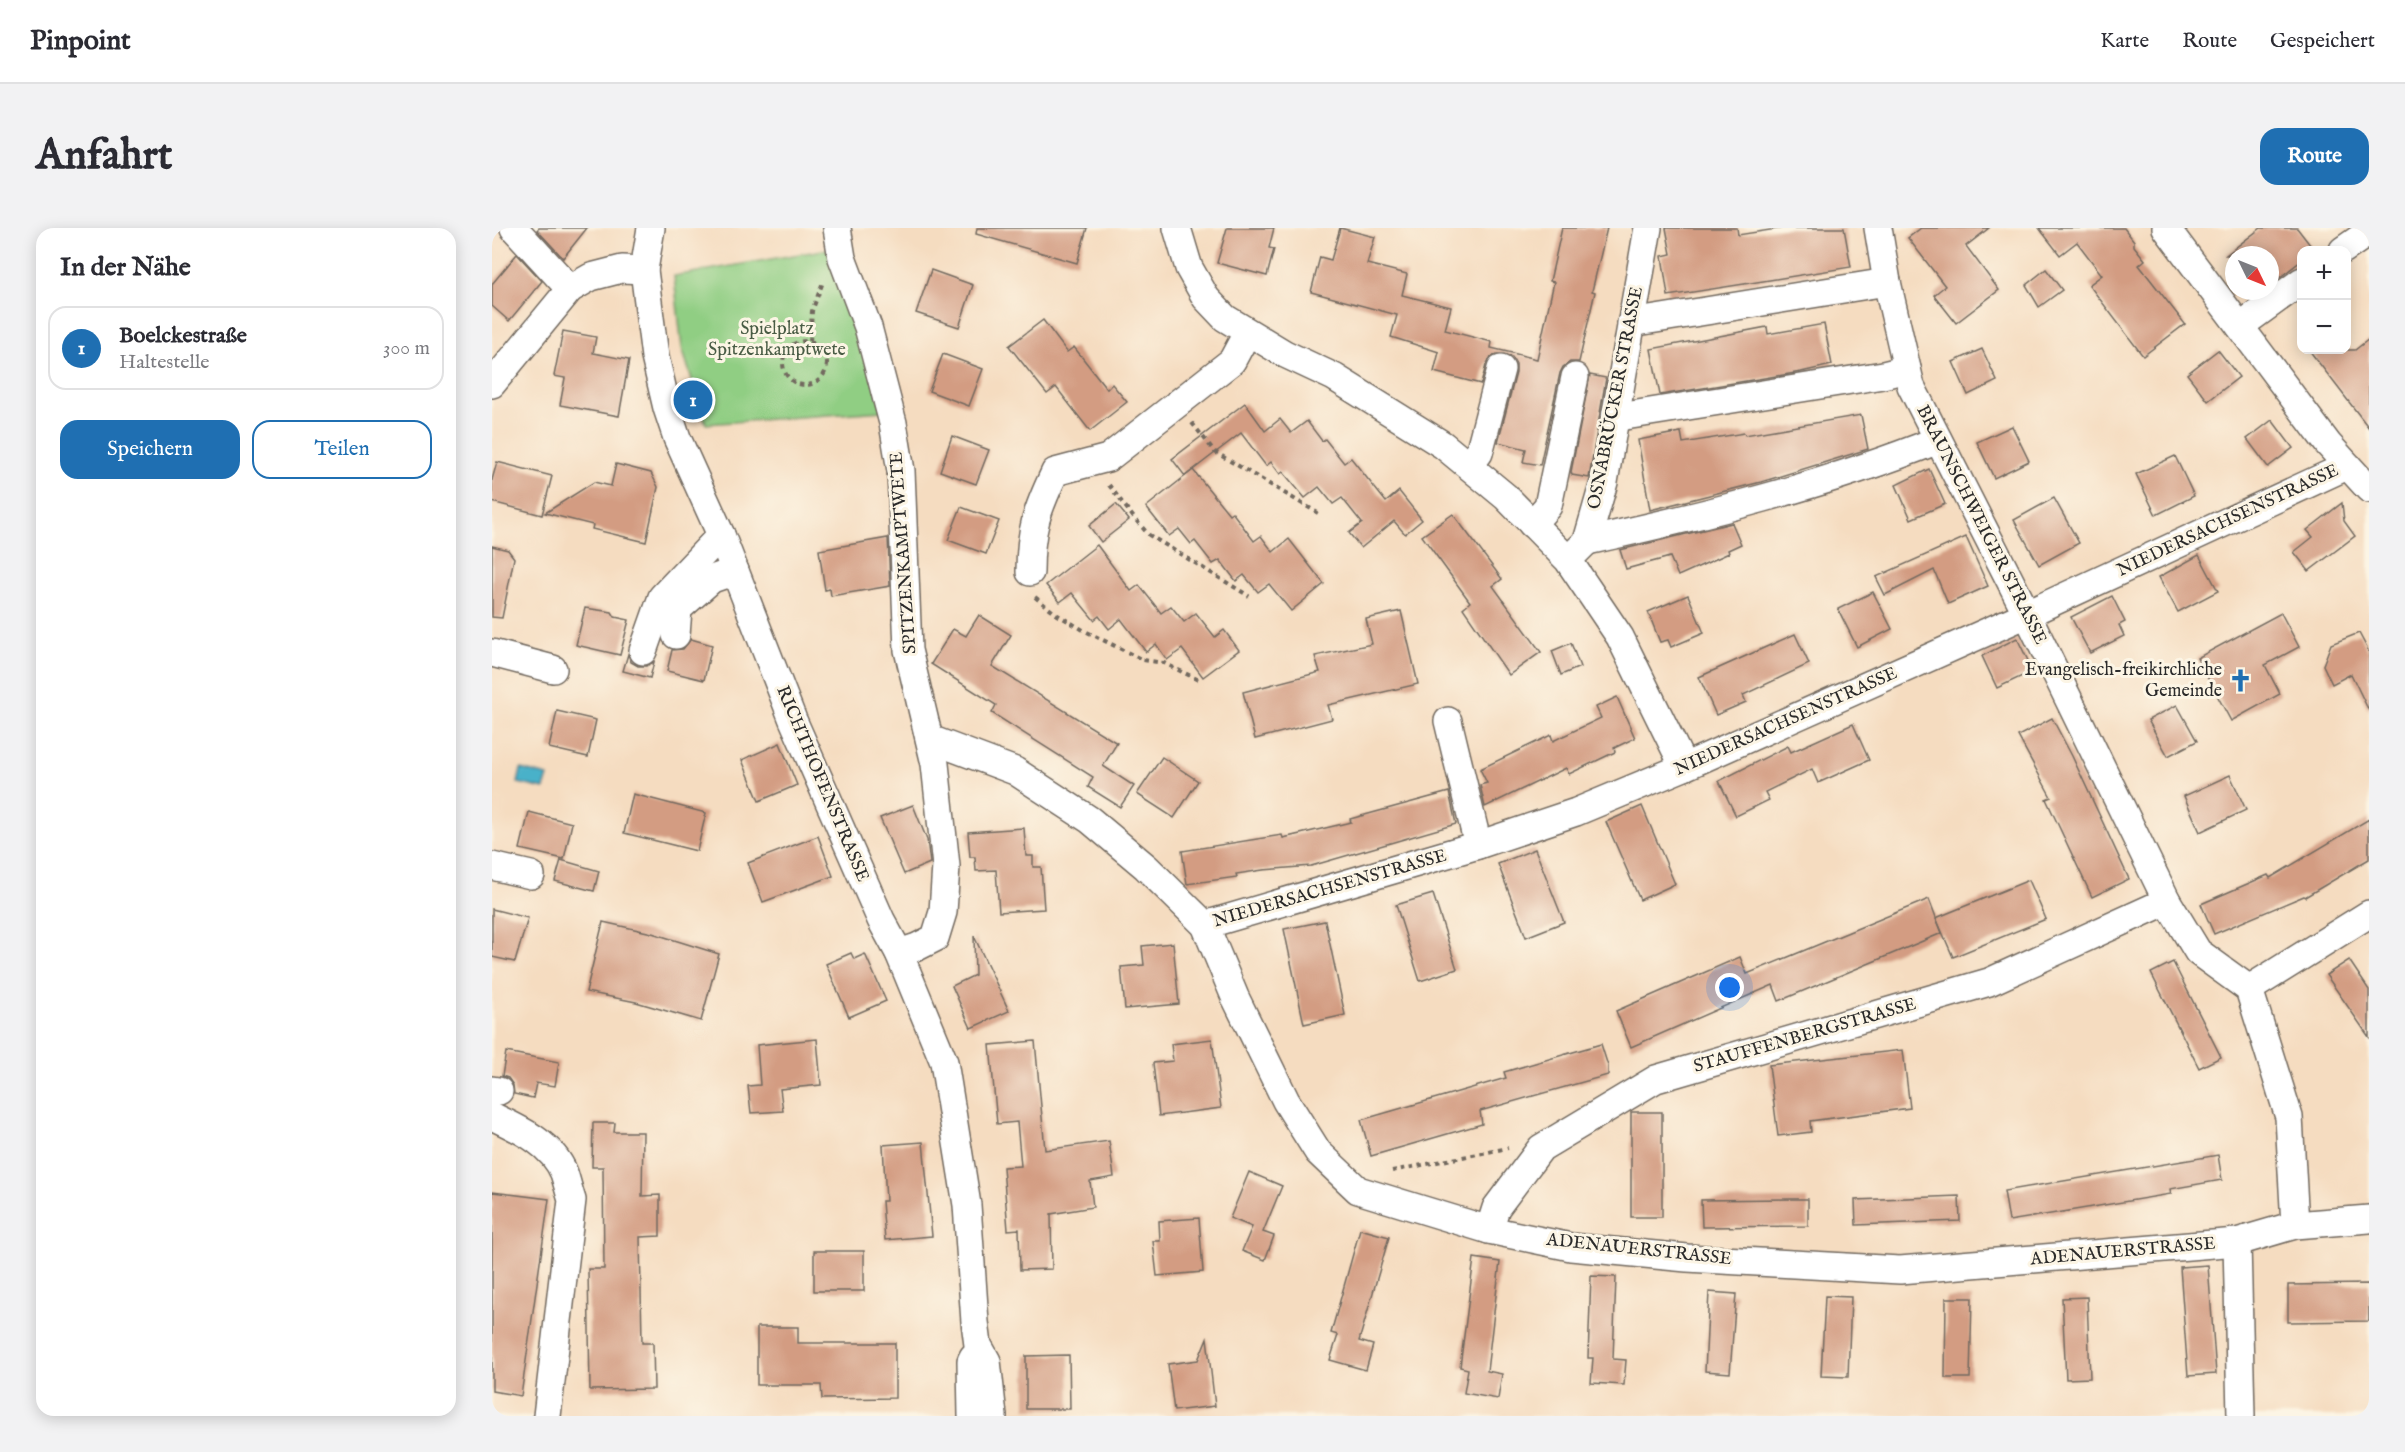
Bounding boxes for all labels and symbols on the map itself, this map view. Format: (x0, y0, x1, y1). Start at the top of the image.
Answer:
north arrow (2225, 246, 2279, 300)
street label: OSNABRÜCKER STRASSE (1582, 285, 1649, 511)
park label: Spielplatz Spitzenkamptwete (708, 318, 846, 362)
pin: 1 (674, 378, 712, 423)
street label: BRAUNSCHWEIGER STRASSE (1910, 401, 2052, 649)
street label: SPITZENKAMPTWETE (885, 451, 923, 655)
street label: NIEDERSACHSENSTRASSE (2114, 459, 2342, 583)
place label: Evangelisch-freikirchliche Gemeinde (2025, 659, 2222, 703)
street label: NIEDERSACHSENSTRASSE (1671, 662, 1901, 782)
church icon: Evangelisch-freikirchliche Gemeinde (2227, 667, 2253, 693)
street label: RICHTHOFENSTRASSE (770, 682, 874, 886)
street label: NIEDERSACHSENSTRASSE (1211, 845, 1449, 933)
your location (1715, 973, 1744, 1002)
street label: STAUFFENBERGSTRASSE (1691, 993, 1919, 1079)
street label: ADENAUERSTRASSE (1544, 1229, 1733, 1271)
street label: ADENAUERSTRASSE (2028, 1232, 2217, 1272)

